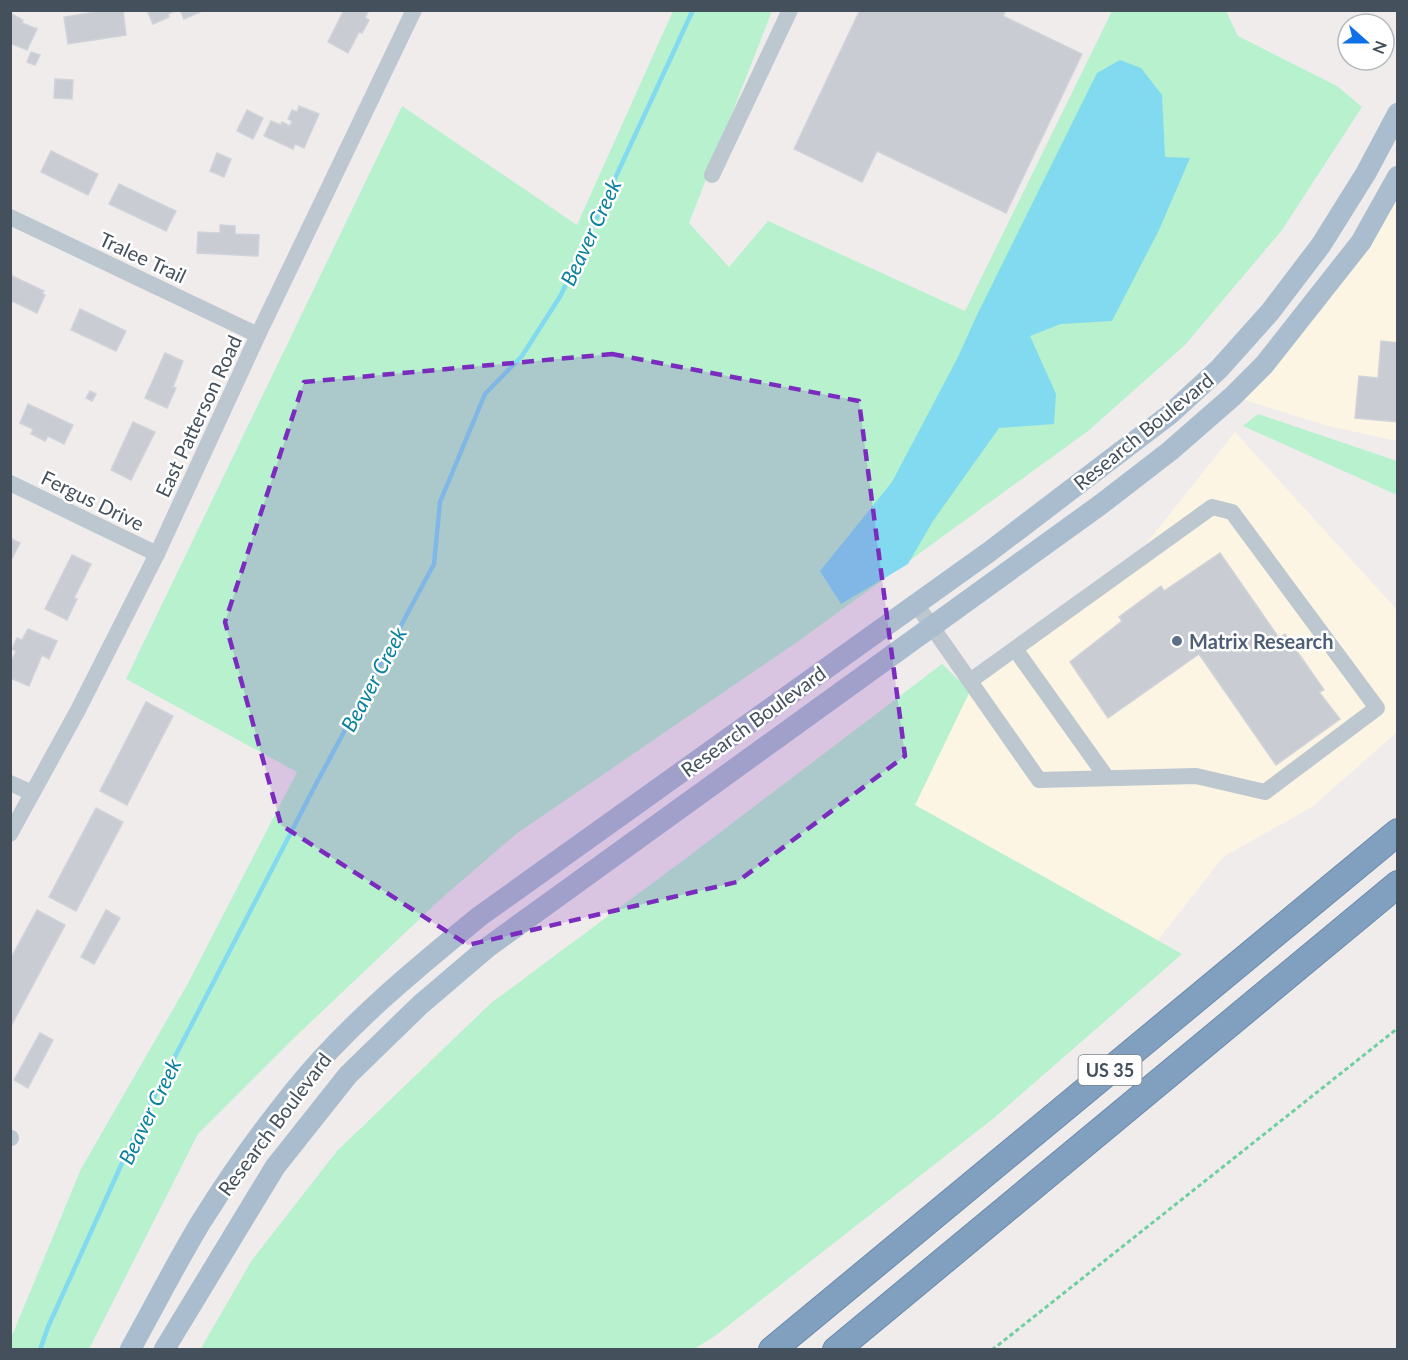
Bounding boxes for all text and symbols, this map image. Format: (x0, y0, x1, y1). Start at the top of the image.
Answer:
north arrow (1336, 12, 1396, 72)
text: N (1369, 38, 1392, 57)
water label: Beaver Creek (554, 174, 626, 289)
street label: Tralee Trail (96, 226, 190, 288)
street label: East Patterson Road (150, 331, 246, 501)
street label: Research Boulevard (1068, 367, 1218, 495)
street label: Fergus Drive (38, 465, 148, 535)
water label: Beaver Creek (335, 622, 411, 735)
place label: Matrix Research (1189, 629, 1334, 653)
marker: Matrix Research (1170, 634, 1184, 648)
street label: Research Boulevard (676, 661, 830, 781)
street label: Research Boulevard (212, 1048, 336, 1200)
water label: Beaver Creek (113, 1053, 186, 1168)
road number: US 35 (1078, 1055, 1142, 1085)

